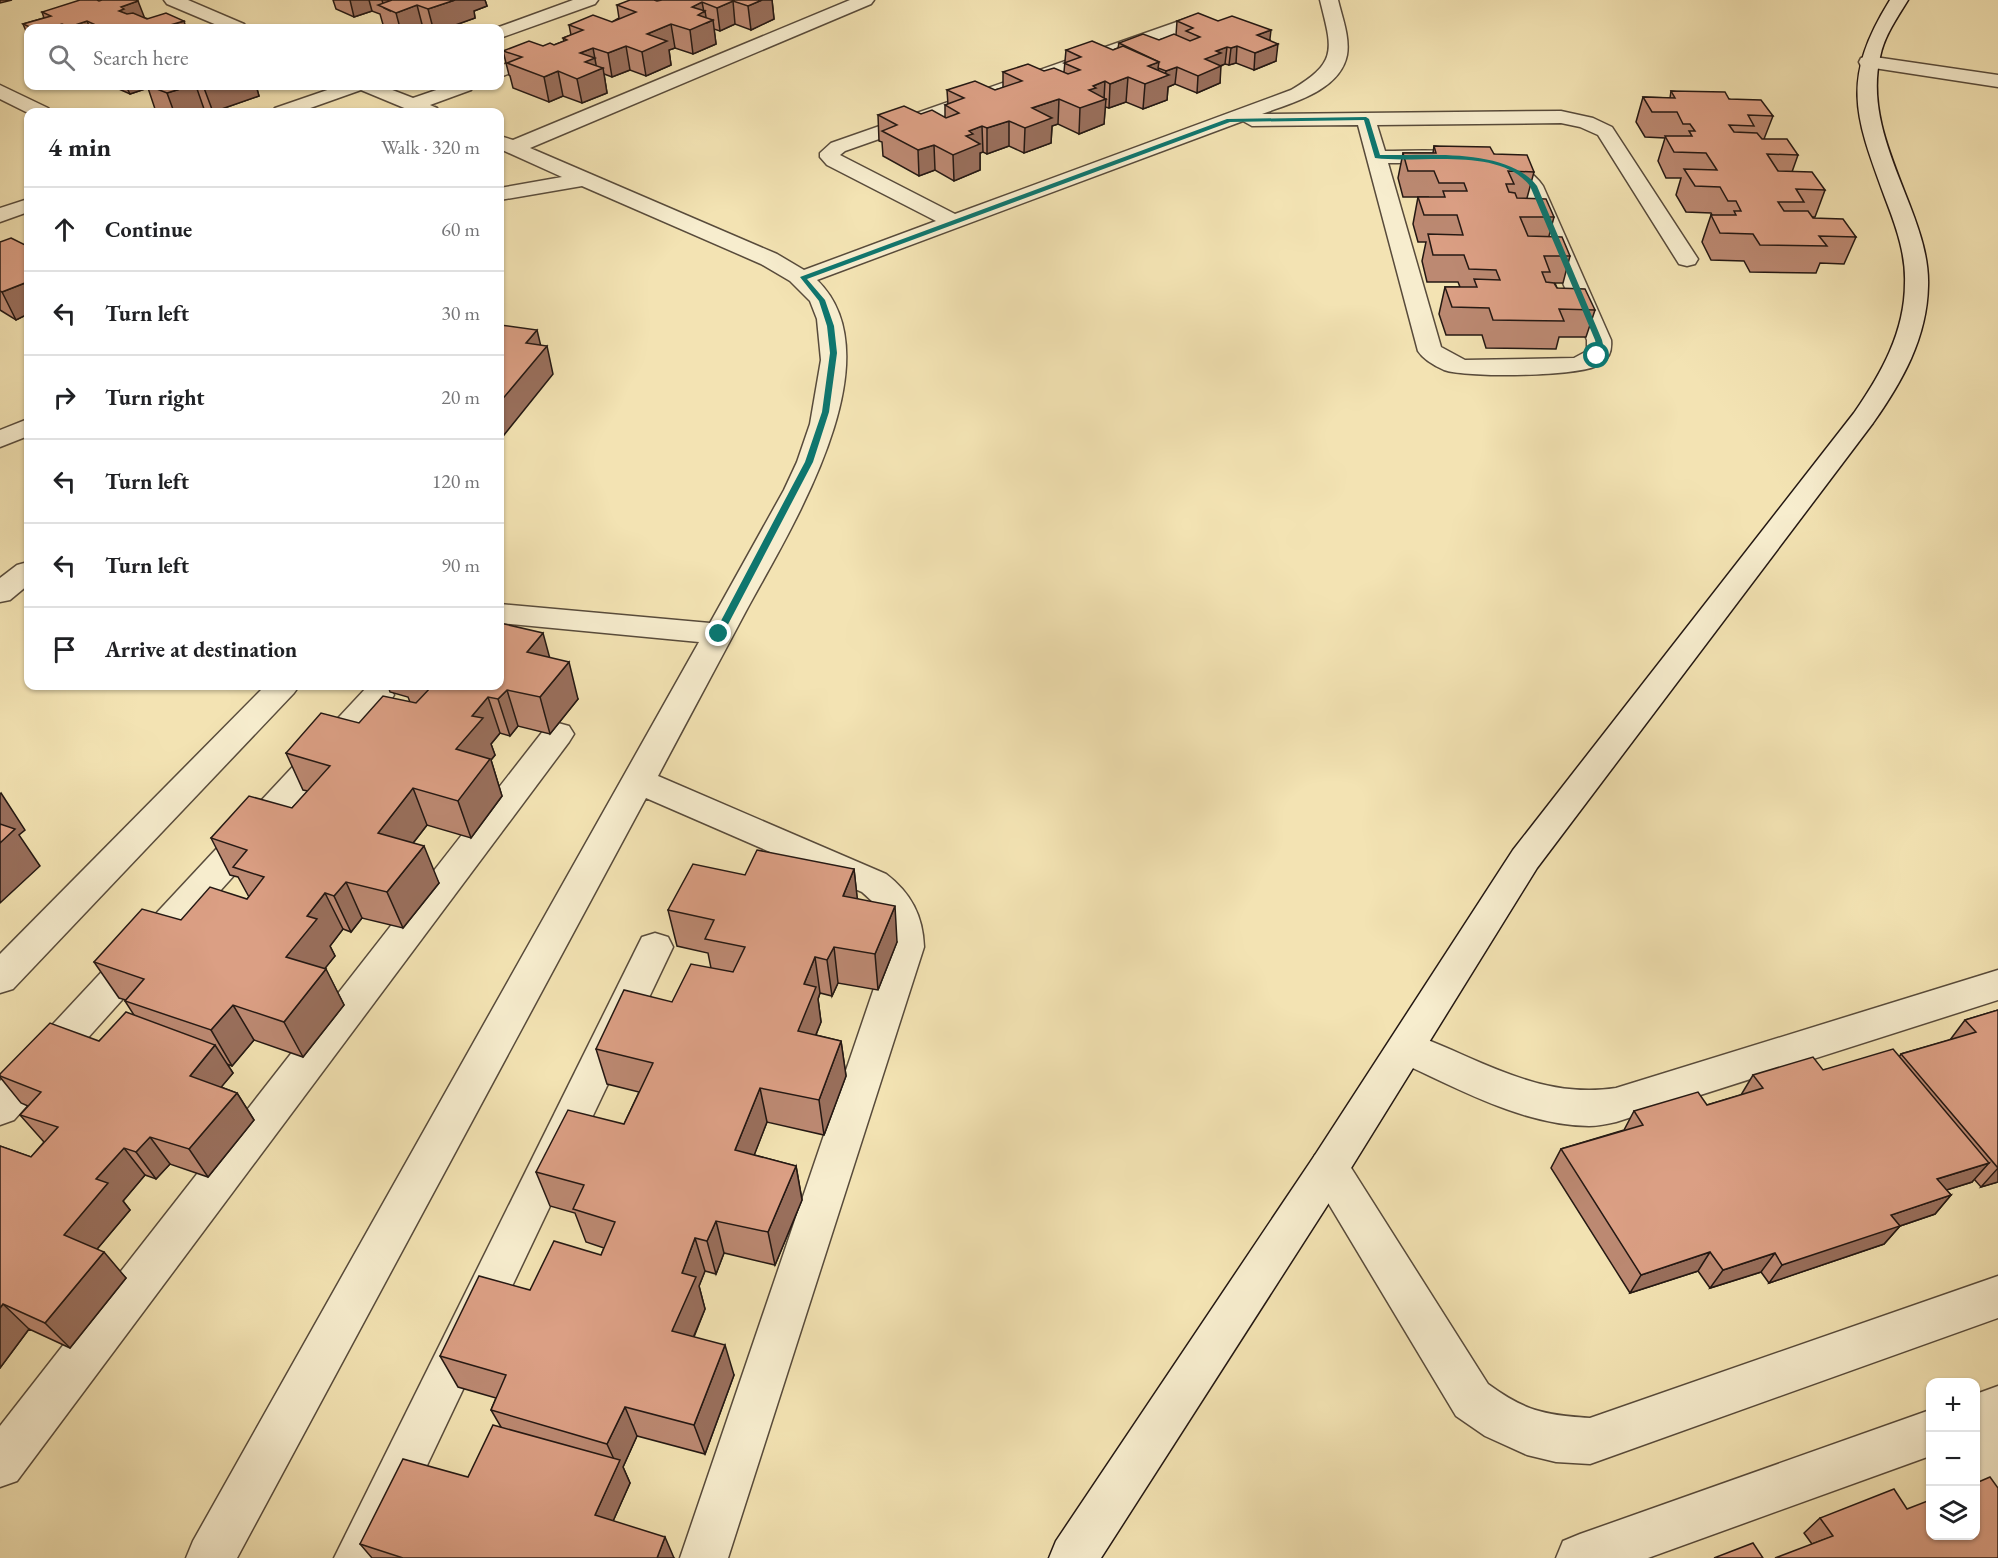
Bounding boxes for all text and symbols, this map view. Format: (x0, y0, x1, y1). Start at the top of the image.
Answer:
search box (24, 24, 504, 90)
icon: search (45, 41, 78, 74)
text: Search here (93, 43, 188, 72)
text: 4 min (48, 130, 111, 164)
text: Walk · 320 m (381, 134, 480, 160)
icon: ahead (48, 213, 81, 246)
text: Continue (105, 215, 192, 244)
text: 60 m (441, 216, 480, 242)
icon: left (48, 297, 81, 330)
text: Turn left (105, 299, 189, 328)
text: 30 m (441, 300, 480, 326)
route start (1583, 342, 1609, 368)
icon: right (48, 381, 81, 414)
text: Turn right (105, 383, 204, 412)
text: 20 m (441, 384, 480, 410)
icon: left (48, 465, 81, 498)
text: Turn left (105, 467, 189, 496)
text: 120 m (432, 468, 480, 494)
icon: left (48, 549, 81, 582)
text: Turn left (105, 551, 189, 580)
text: 90 m (441, 552, 480, 578)
route end (705, 620, 731, 646)
icon: arrive (48, 633, 81, 666)
text: Arrive at destination (105, 635, 297, 664)
map controls (1926, 1378, 1980, 1540)
button: + (1926, 1378, 1980, 1432)
button: − (1926, 1432, 1980, 1486)
button: layers (1926, 1486, 1980, 1540)

